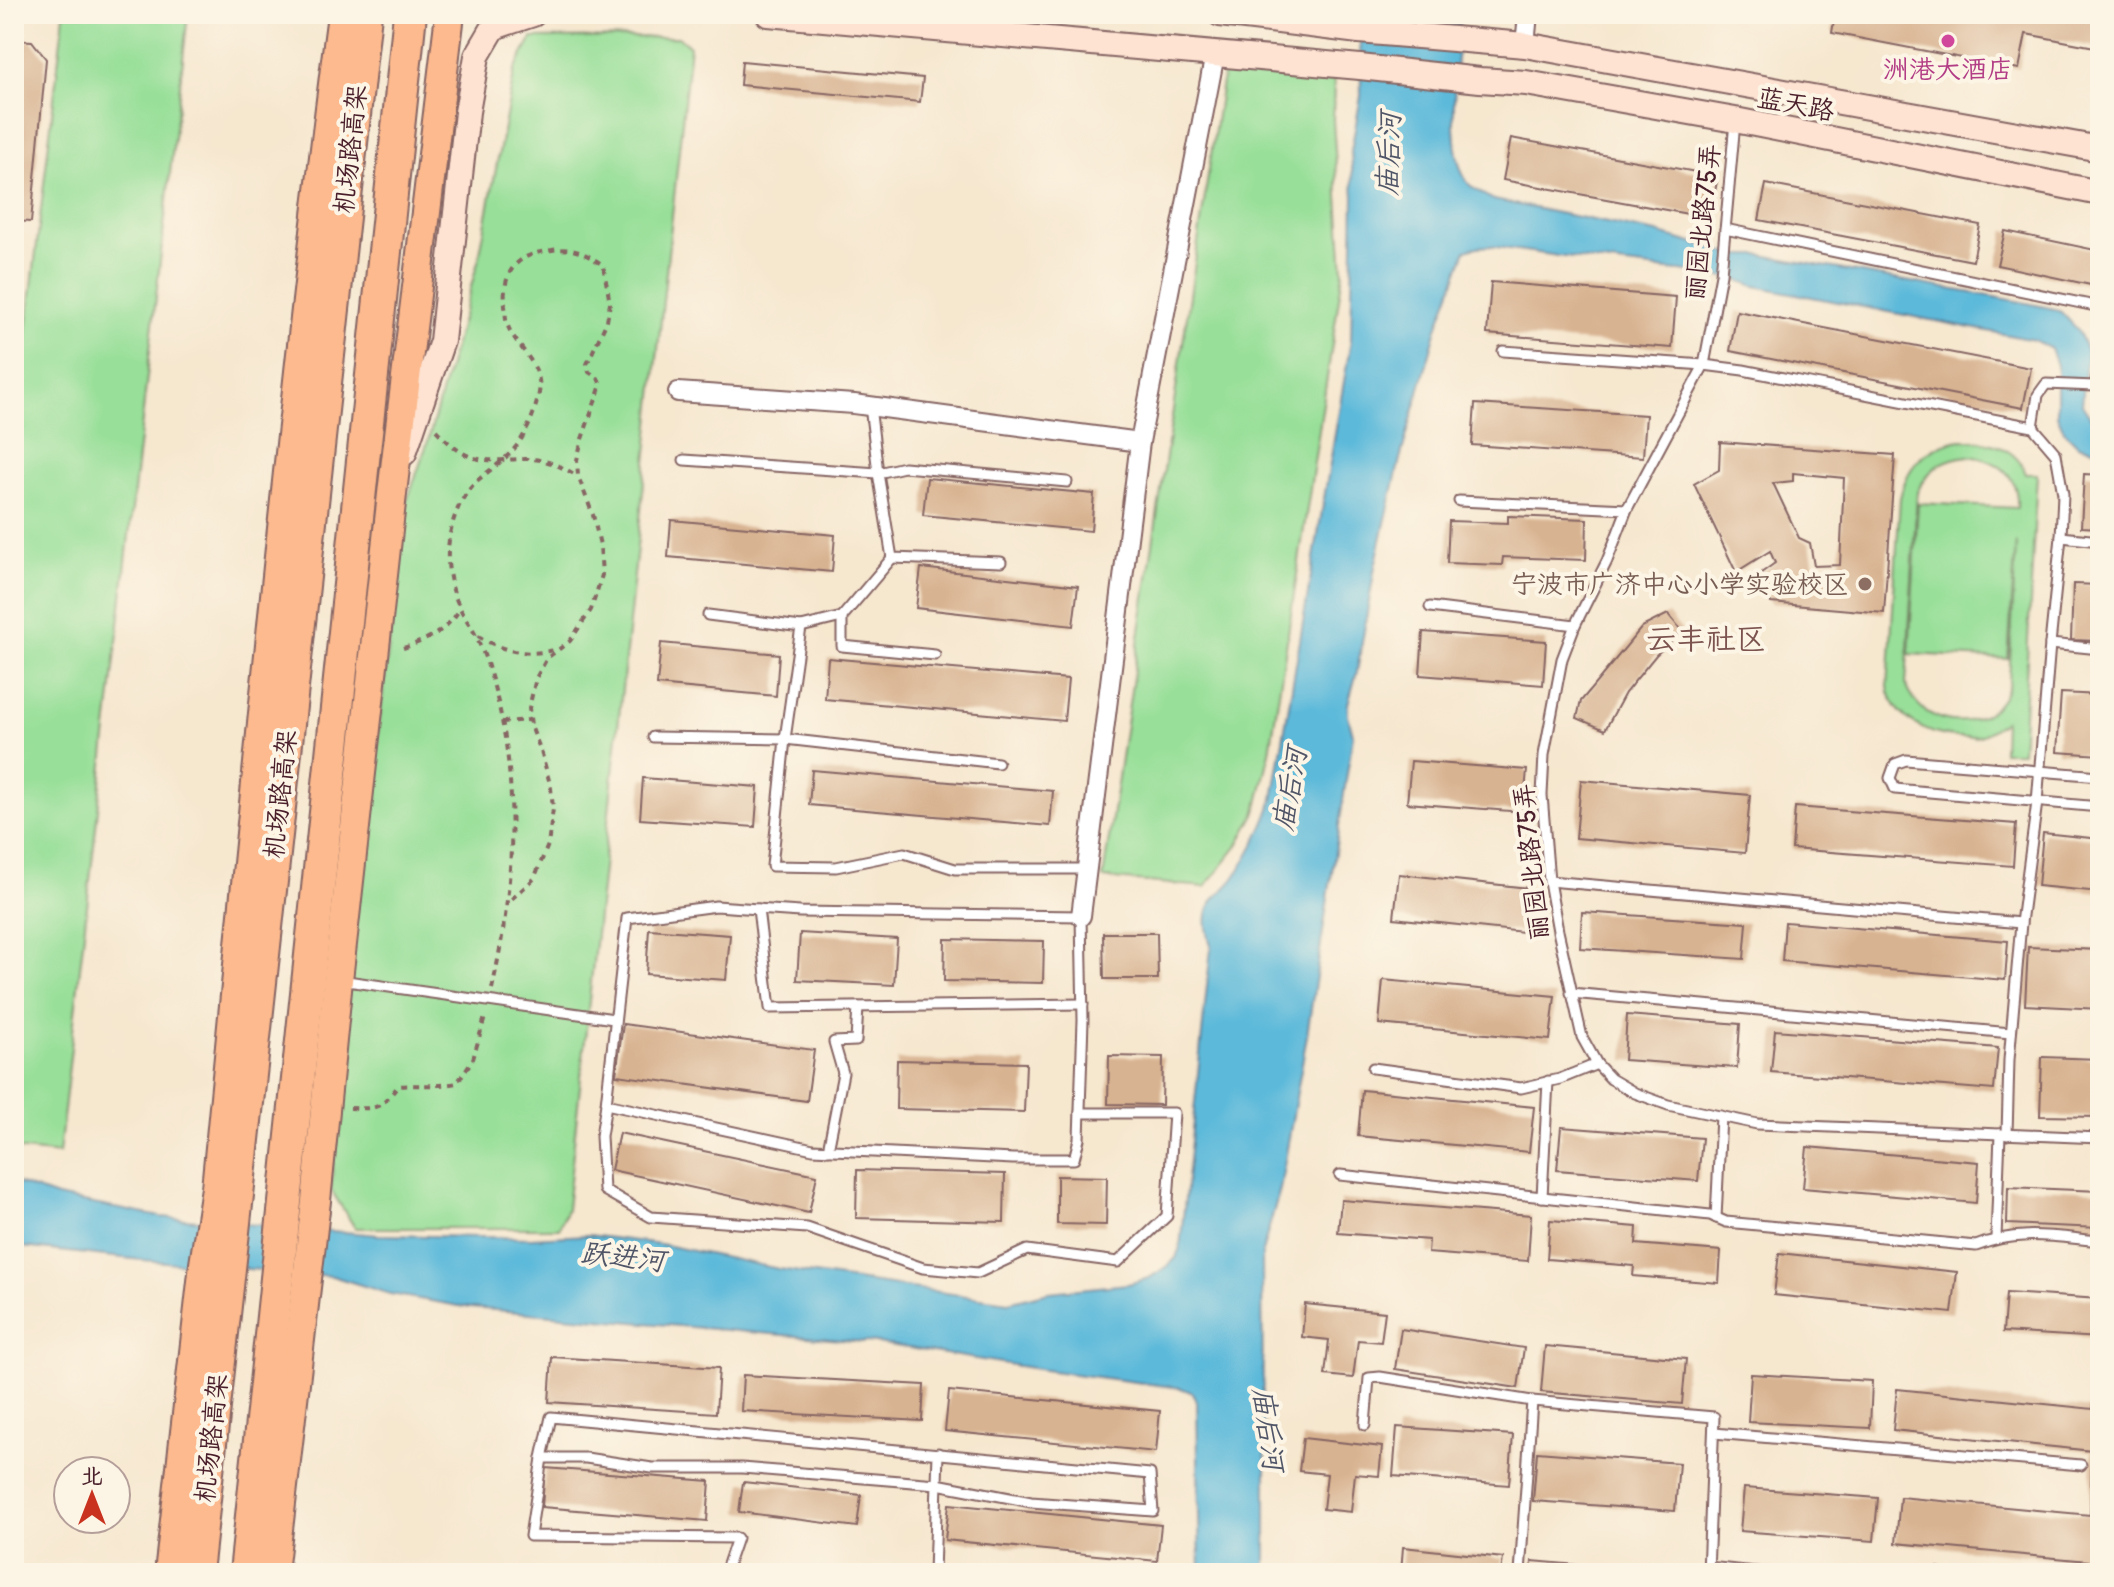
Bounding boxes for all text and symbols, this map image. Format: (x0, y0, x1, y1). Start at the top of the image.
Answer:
marker: 洲港大酒店 (1939, 32, 1957, 50)
place label: 洲港大酒店 (1883, 54, 2013, 86)
street label: 蓝天路 (1754, 82, 1837, 128)
street label: 机场路高架 (328, 83, 374, 215)
water label: 庙后河 (1371, 107, 1409, 197)
street label: 丽园北路75弄 (1679, 142, 1727, 302)
place label: 宁波市广济中心小学实验校区 (1511, 569, 1849, 601)
marker: 宁波市广济中心小学实验校区 (1856, 575, 1874, 593)
district label: 云丰社区 (1646, 621, 1766, 658)
street label: 机场路高架 (258, 728, 304, 860)
water label: 庙后河 (1266, 741, 1316, 834)
street label: 丽园北路75弄 (1508, 782, 1556, 942)
water label: 跃进河 (579, 1236, 670, 1280)
street label: 机场路高架 (189, 1372, 235, 1504)
water label: 庙后河 (1244, 1385, 1291, 1477)
north arrow (52, 1455, 132, 1535)
text: 北 (81, 1462, 103, 1490)

